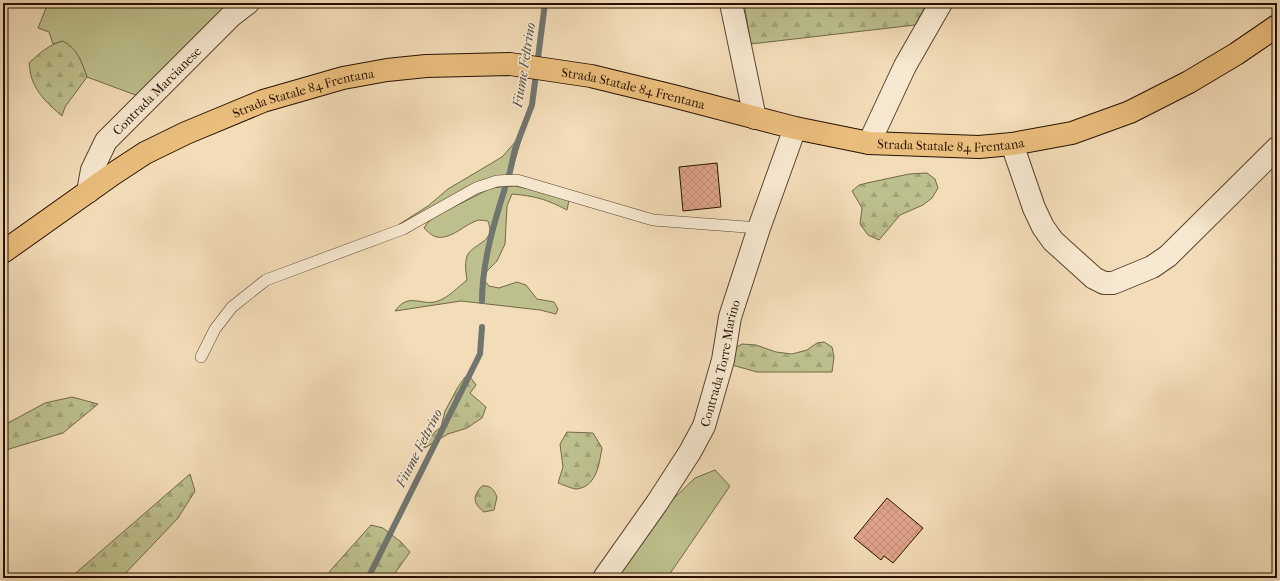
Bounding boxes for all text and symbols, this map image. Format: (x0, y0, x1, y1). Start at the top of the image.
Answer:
water label: Fiume Feltrino (509, 21, 539, 110)
street label: Contrada Marcianese (109, 43, 204, 138)
street label: Strada Statale 84 Frentana (560, 64, 708, 112)
street label: Strada Statale 84 Frentana (230, 65, 376, 120)
street label: Strada Statale 84 Frentana (877, 134, 1026, 155)
street label: Contrada Torre Marino (697, 297, 743, 428)
water label: Fiume Feltrino (392, 406, 446, 491)

